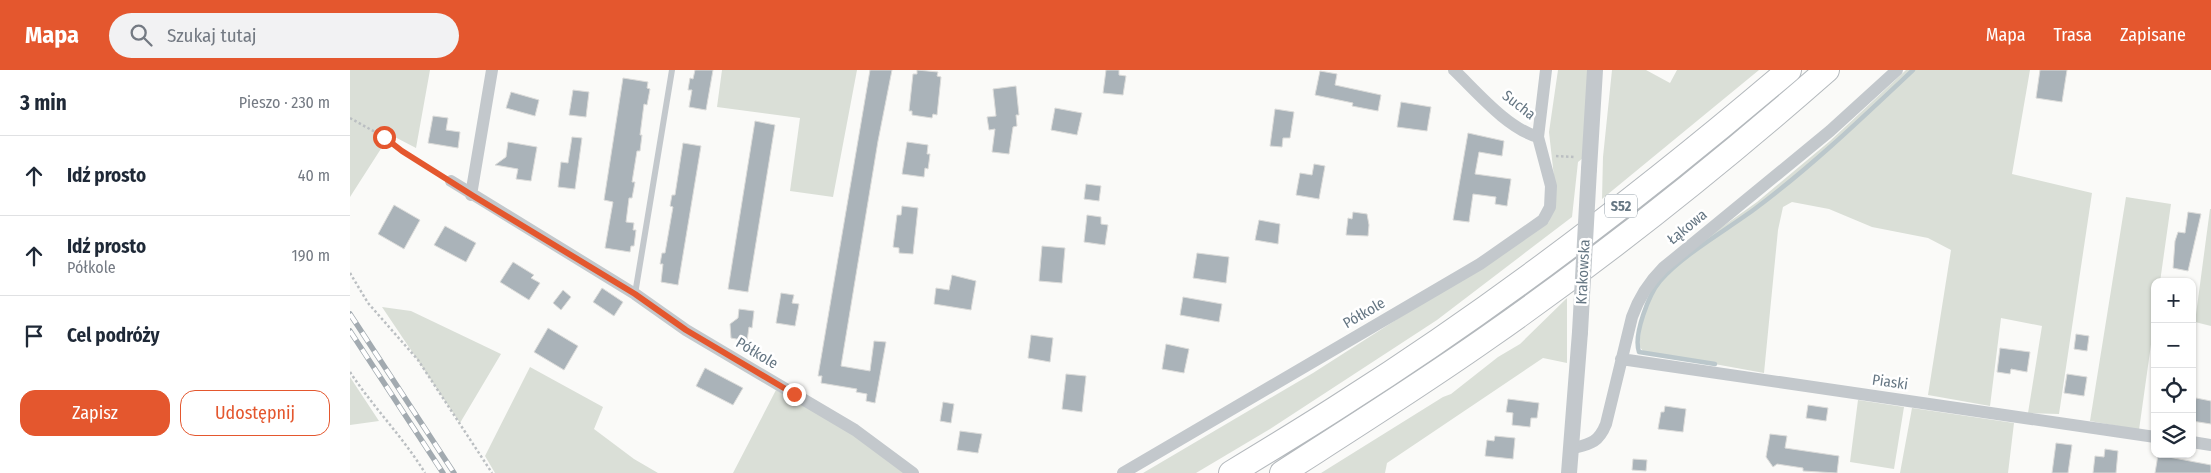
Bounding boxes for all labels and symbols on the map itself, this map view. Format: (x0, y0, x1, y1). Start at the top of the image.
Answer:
street label: Sucha (1499, 87, 1539, 123)
route start (373, 126, 396, 149)
road number: S52 (1605, 194, 1637, 218)
street label: Łąkowa (1663, 206, 1711, 248)
street label: Krakowska (1572, 239, 1594, 305)
street label: Półkole (1340, 294, 1388, 332)
street label: Półkole (733, 334, 781, 372)
street label: Piaski (1871, 371, 1909, 393)
route end (783, 383, 806, 406)

